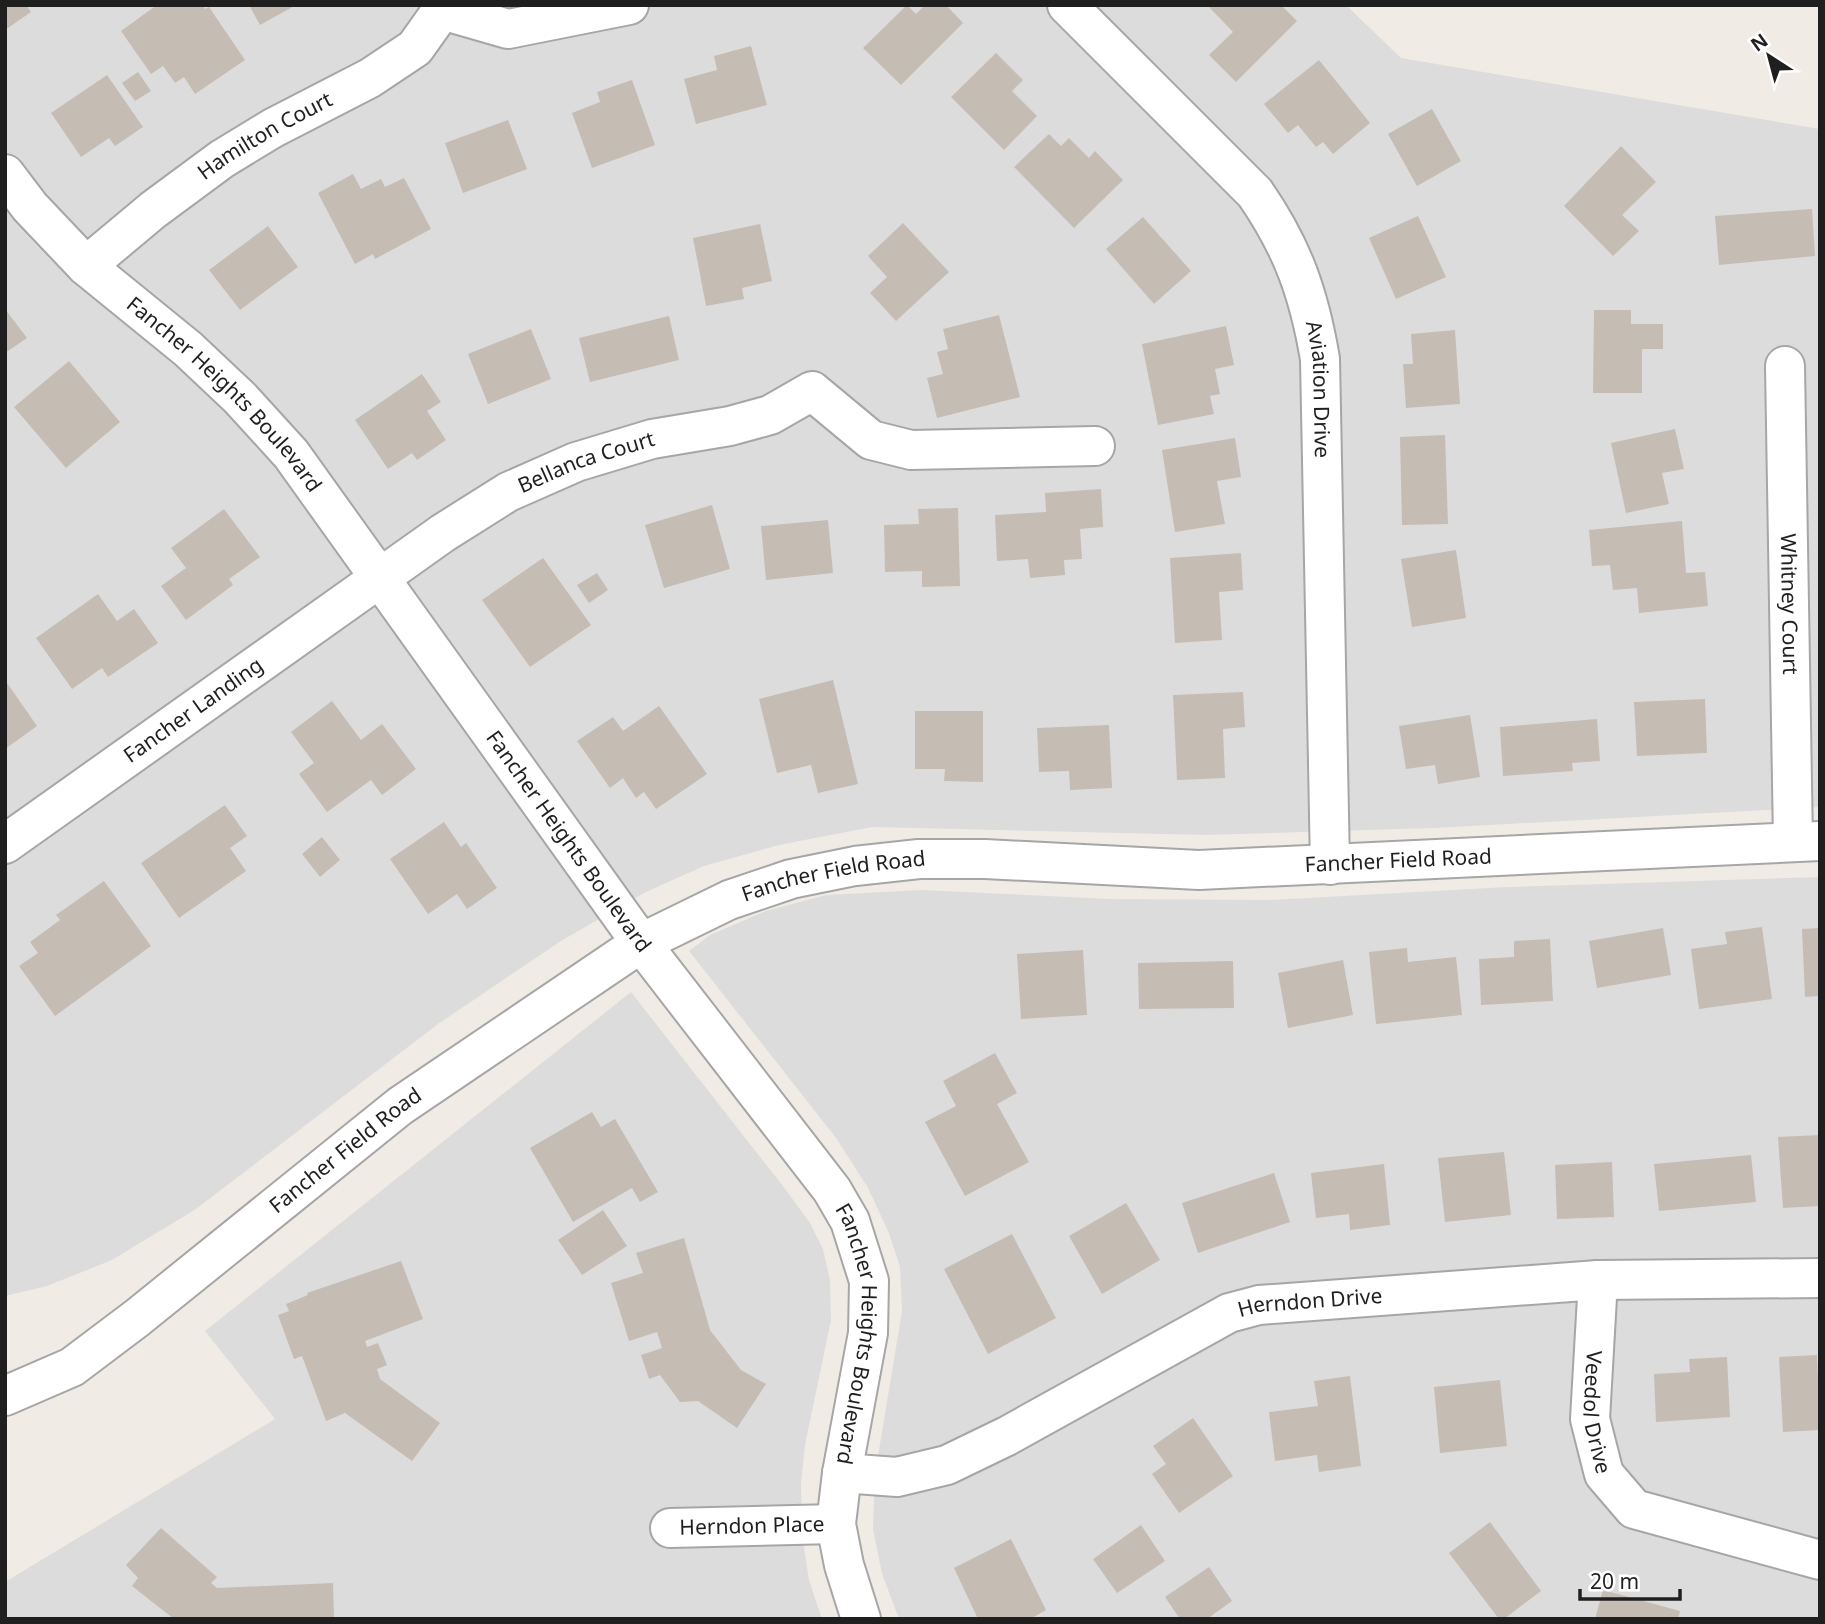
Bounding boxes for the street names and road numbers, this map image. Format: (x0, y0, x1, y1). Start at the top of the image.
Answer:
street label: Hamilton Court (191, 85, 337, 186)
street label: Fancher Heights Boulevard (121, 290, 329, 497)
street label: Aviation Drive (1300, 318, 1337, 458)
street label: Bellanca Court (513, 424, 658, 499)
street label: Whitney Court (1775, 533, 1805, 675)
street label: Fancher Landing (117, 650, 268, 769)
street label: Fancher Heights Boulevard (480, 724, 658, 958)
street label: Fancher Field Road (1304, 841, 1492, 878)
street label: Fancher Field Road (738, 843, 927, 908)
street label: Fancher Field Road (263, 1080, 427, 1219)
street label: Fancher Heights Boulevard (824, 1203, 854, 1469)
street label: Herndon Drive (1234, 1281, 1383, 1323)
street label: Veedol Drive (1577, 1350, 1618, 1476)
street label: Herndon Place (679, 1509, 825, 1541)

